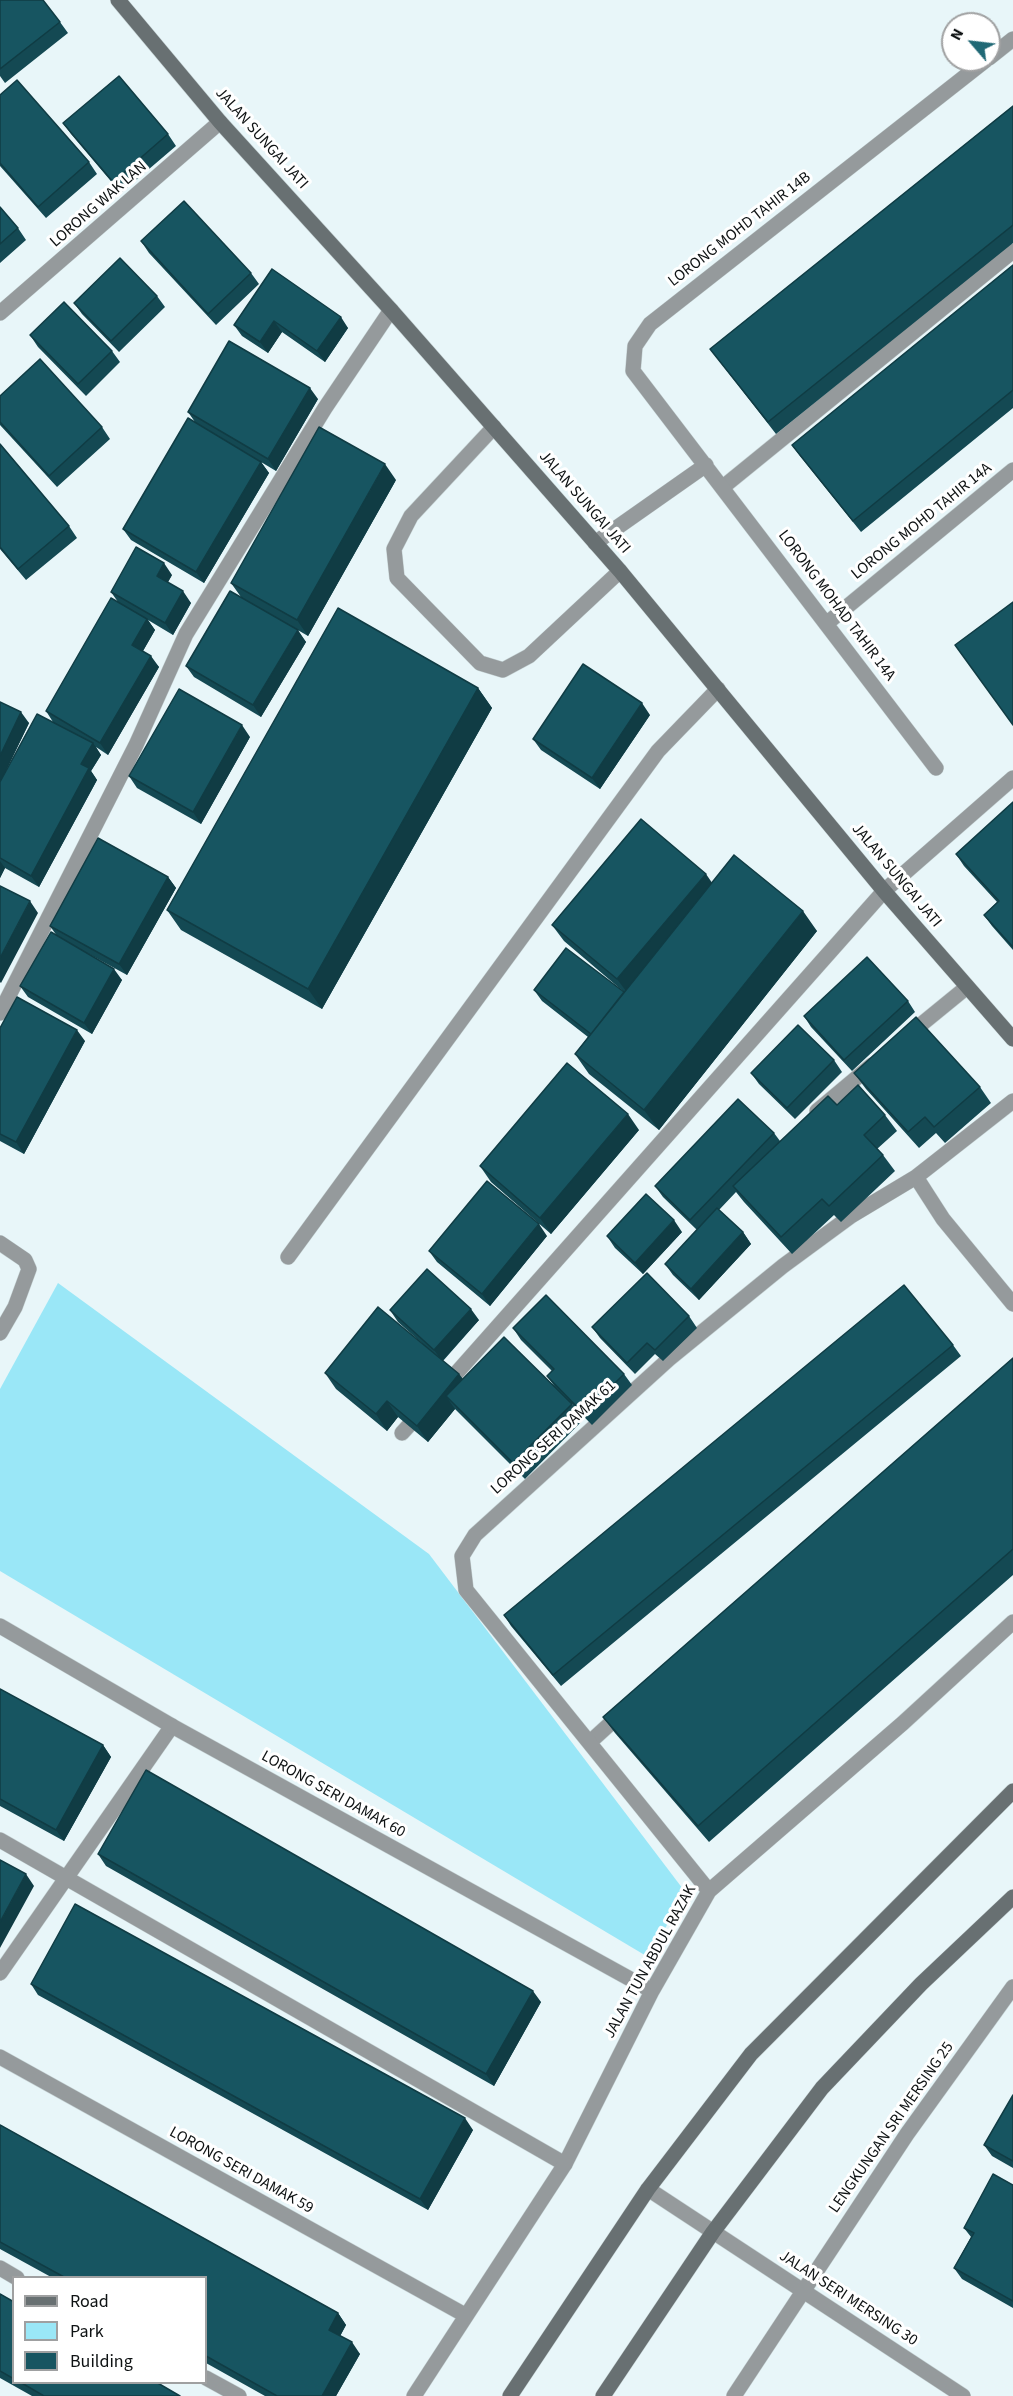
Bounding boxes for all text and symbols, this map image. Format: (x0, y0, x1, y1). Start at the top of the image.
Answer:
north arrow (941, 12, 1001, 72)
text: N (945, 25, 969, 44)
street label: JALAN SUNGAI JATI (210, 84, 312, 194)
street label: LORONG WAK LAN (47, 158, 151, 252)
street label: LORONG MOHD TAHIR 14B (665, 168, 815, 292)
street label: JALAN SUNGAI JATI (534, 448, 634, 558)
street label: LORONG MOHD TAHIR 14A (848, 459, 996, 585)
street label: LORONG MOHAD TAHIR 14A (773, 527, 899, 685)
street label: JALAN SUNGAI JATI (847, 820, 945, 932)
street label: LORONG SERI DAMAK 61 (488, 1377, 620, 1499)
street label: LORONG SERI DAMAK 60 (258, 1747, 408, 1843)
street label: JALAN TUN ABDUL RAZAK (601, 1882, 701, 2042)
street label: LENGKUNGAN SRI MERSING 25 (826, 2039, 958, 2217)
street label: LORONG SERI DAMAK 59 (166, 2123, 316, 2219)
street label: JALAN SERI MERSING 30 (775, 2247, 921, 2351)
legend (12, 2276, 207, 2384)
text: Road (70, 2289, 109, 2314)
text: Park (70, 2319, 104, 2344)
text: Building (70, 2349, 133, 2374)

